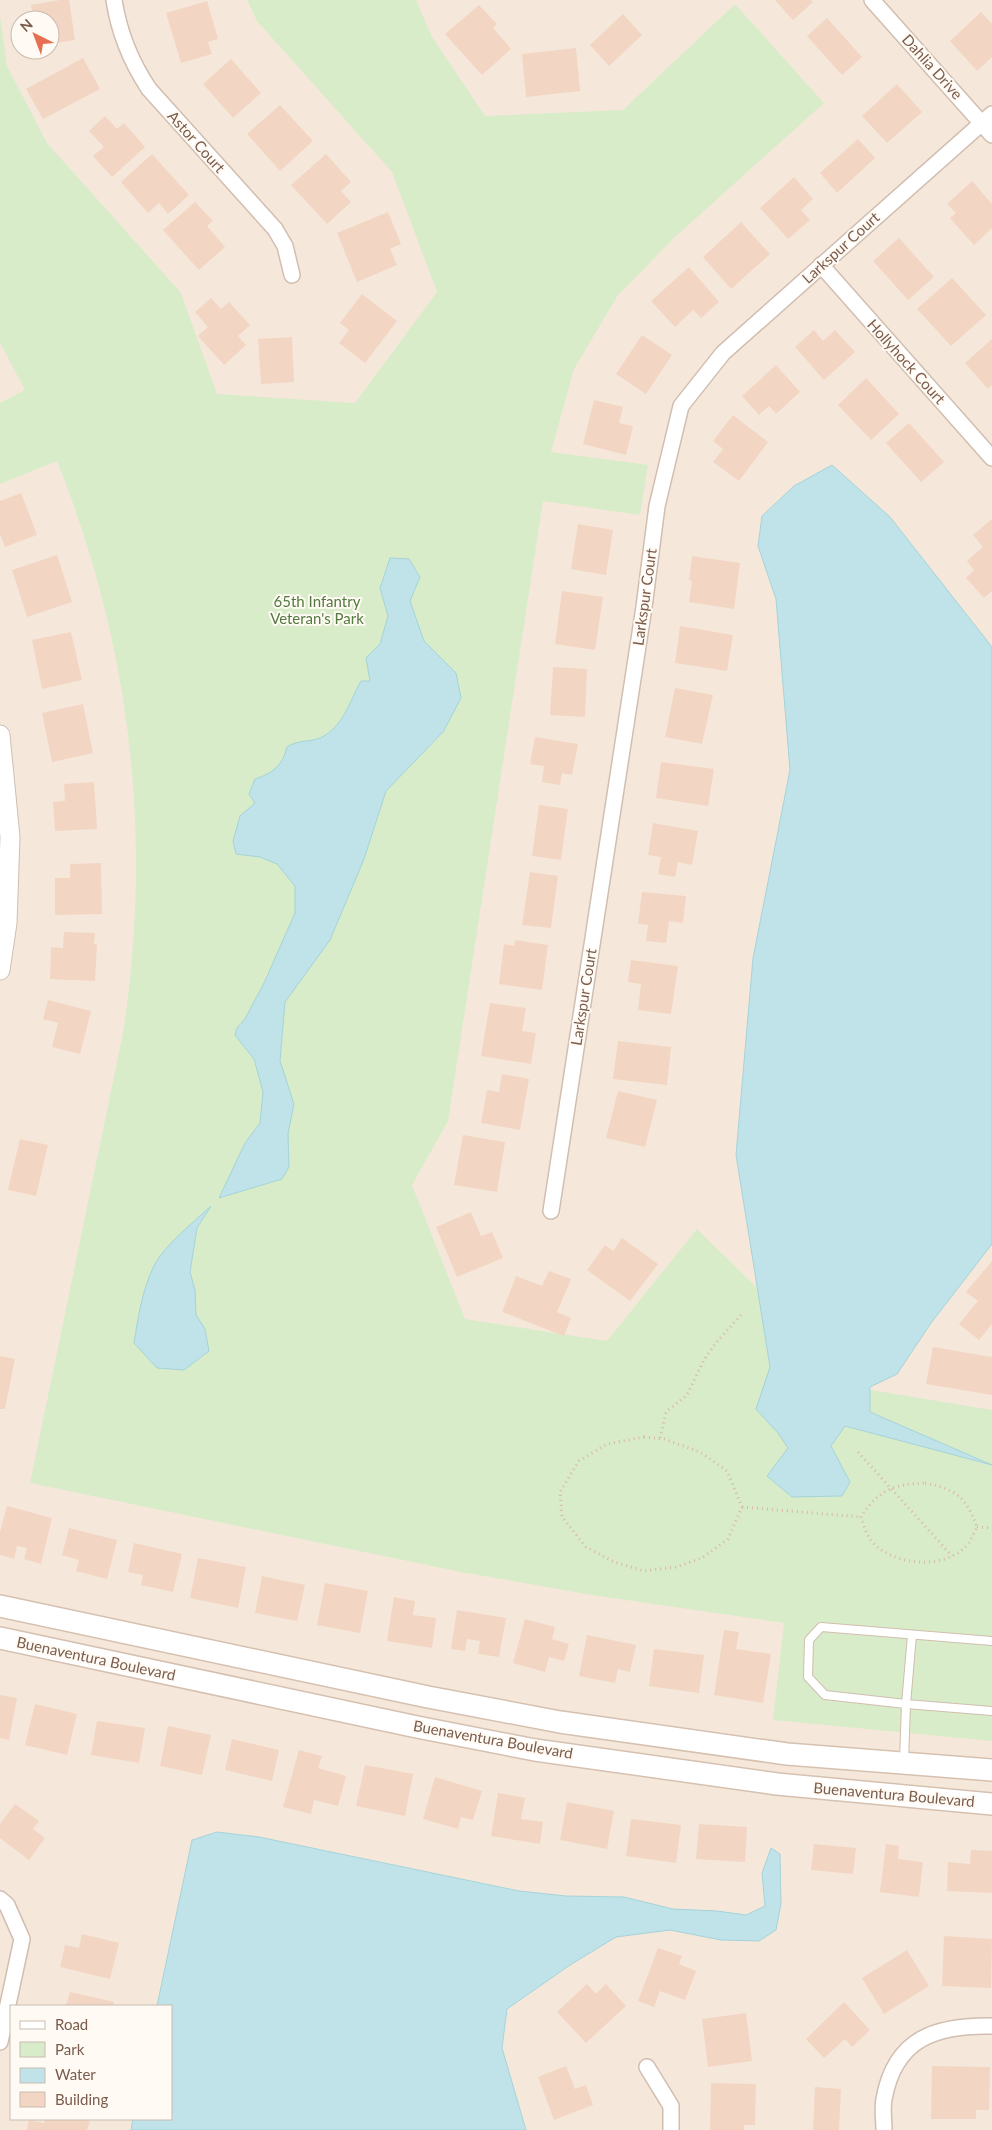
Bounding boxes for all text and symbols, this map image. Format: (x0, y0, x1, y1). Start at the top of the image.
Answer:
north arrow (10, 10, 60, 60)
text: N (16, 15, 36, 35)
street label: Dahlia Drive (899, 30, 967, 103)
street label: Astor Court (164, 107, 230, 176)
street label: Larkspur Court (798, 207, 883, 287)
street label: Hollyhock Court (864, 315, 950, 408)
street label: Larkspur Court (628, 546, 660, 647)
park label: 65th Infantry Veteran's Park (270, 592, 364, 627)
street label: Larkspur Court (566, 946, 600, 1047)
street label: Buenaventura Boulevard (15, 1632, 177, 1684)
street label: Buenaventura Boulevard (412, 1716, 574, 1762)
street label: Buenaventura Boulevard (813, 1778, 976, 1810)
legend (10, 2005, 172, 2120)
text: Road (55, 2015, 88, 2033)
text: Park (55, 2040, 85, 2058)
text: Water (55, 2065, 96, 2083)
text: Building (55, 2090, 108, 2108)

